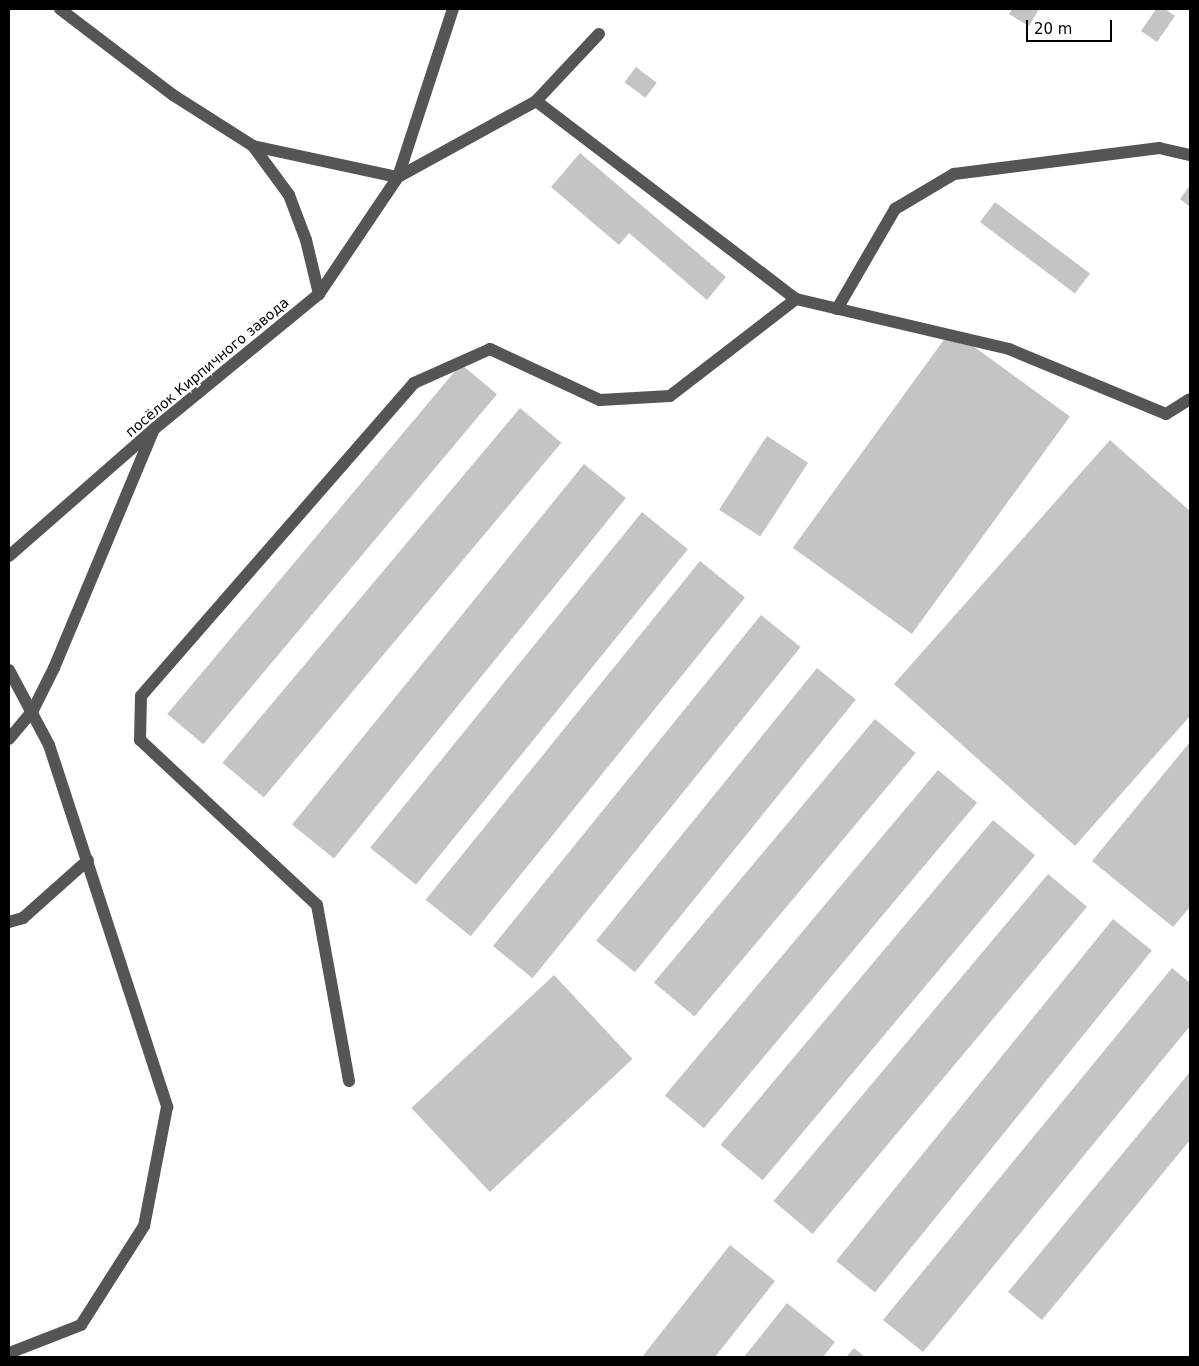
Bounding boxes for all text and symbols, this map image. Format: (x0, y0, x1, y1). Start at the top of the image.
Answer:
scale bar (1029, 10, 1115, 42)
text: 20 m (1034, 20, 1072, 38)
street label: посёлок Кирпичного завода (122, 294, 292, 440)

